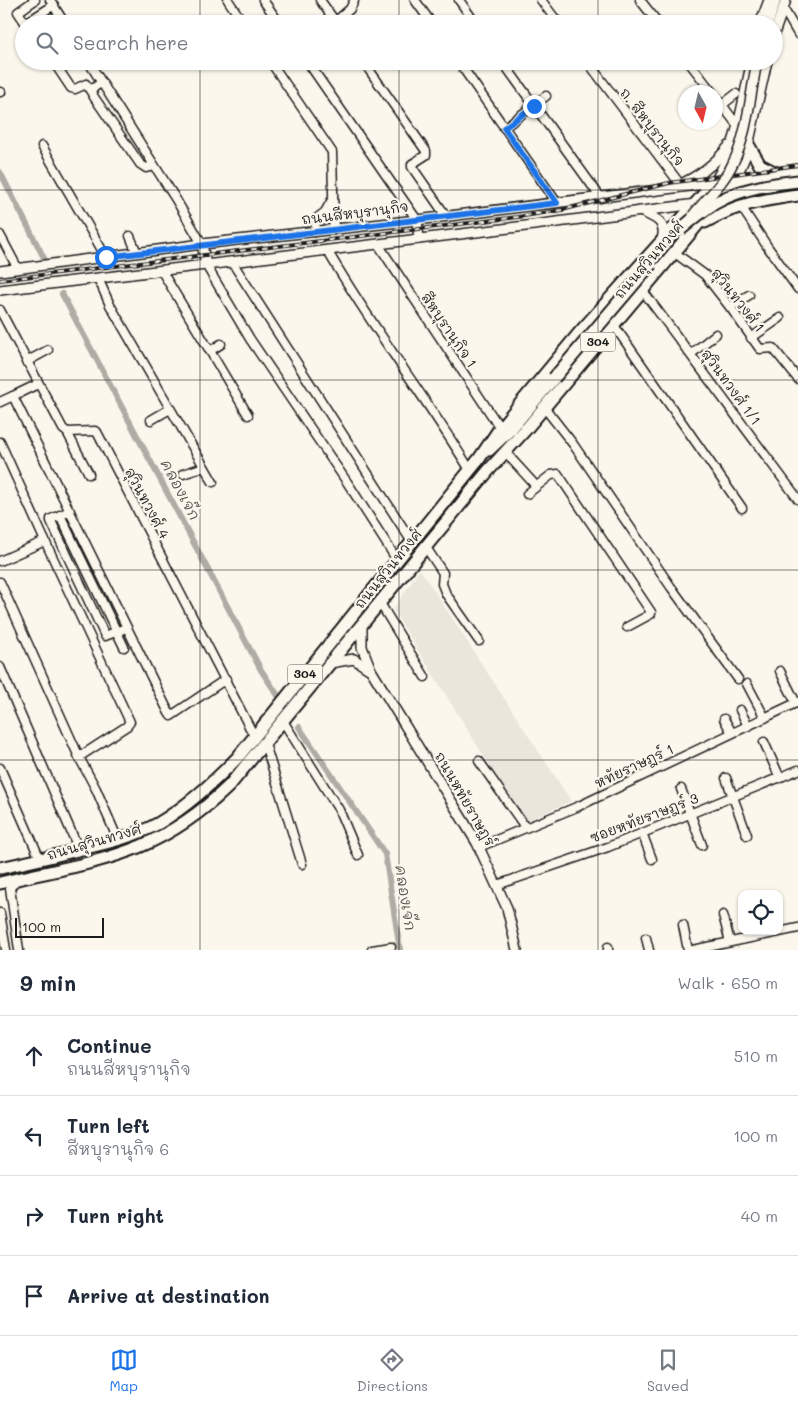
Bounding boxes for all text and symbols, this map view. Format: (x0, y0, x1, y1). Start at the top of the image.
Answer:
search box (15, 15, 783, 70)
icon: search (33, 29, 61, 57)
text: Search here (73, 30, 189, 55)
street label: ถ. สีหบุรานุกิจ (614, 84, 689, 171)
north arrow (678, 85, 723, 130)
route end (523, 95, 546, 118)
street label: ถนนสีหบุรานุกิจ (300, 196, 410, 231)
street label: ถนนสุวินทวงศ์ (609, 217, 689, 304)
route start (95, 246, 118, 269)
street label: สุวินทวงศ์ 1 (706, 264, 769, 337)
street label: สีหบุรานุกิจ 1 (415, 288, 482, 372)
road number: 304 (580, 332, 616, 352)
street label: สุวินทวงศ์ 1/1 (696, 345, 766, 430)
water label: คลองเจ๊ก (157, 455, 206, 523)
street label: สุวินทวงศ์ 4 (119, 464, 175, 543)
street label: ถนนสุวินทวงศ์ (350, 525, 427, 614)
road number: 304 (288, 664, 322, 684)
street label: หทัยราษฎร์ 1 (591, 739, 677, 792)
street label: ถนนหทัยราษฎร์ (431, 748, 500, 850)
street label: ซอยหทัยราษฎร์ 3 (587, 788, 701, 847)
street label: ถนนสุวินทวงศ์ (44, 819, 144, 866)
water label: คลองเจ๊ก (391, 863, 422, 932)
map controls (738, 890, 783, 935)
button: locate (738, 890, 783, 935)
scale bar (15, 915, 104, 938)
text: 100 m (22, 917, 61, 936)
text: 9 min (20, 969, 76, 996)
text: Walk · 650 m (678, 972, 778, 993)
text: Continue (67, 1033, 152, 1058)
icon: ahead (20, 1042, 48, 1070)
text: 510 m (734, 1045, 778, 1066)
text: ถนนสีหบุรานุกิจ (67, 1058, 191, 1079)
text: Turn left (67, 1113, 150, 1138)
icon: left (20, 1122, 48, 1150)
text: 100 m (733, 1125, 778, 1146)
text: สีหบุรานุกิจ 6 (67, 1138, 169, 1159)
icon: right (20, 1202, 48, 1230)
text: Turn right (67, 1203, 164, 1228)
text: 40 m (741, 1205, 778, 1226)
icon: arrive (20, 1282, 48, 1310)
text: Arrive at destination (67, 1283, 270, 1308)
tab: Map (109, 1346, 138, 1395)
tab: Directions (357, 1346, 428, 1395)
tab: Saved (647, 1346, 689, 1395)

